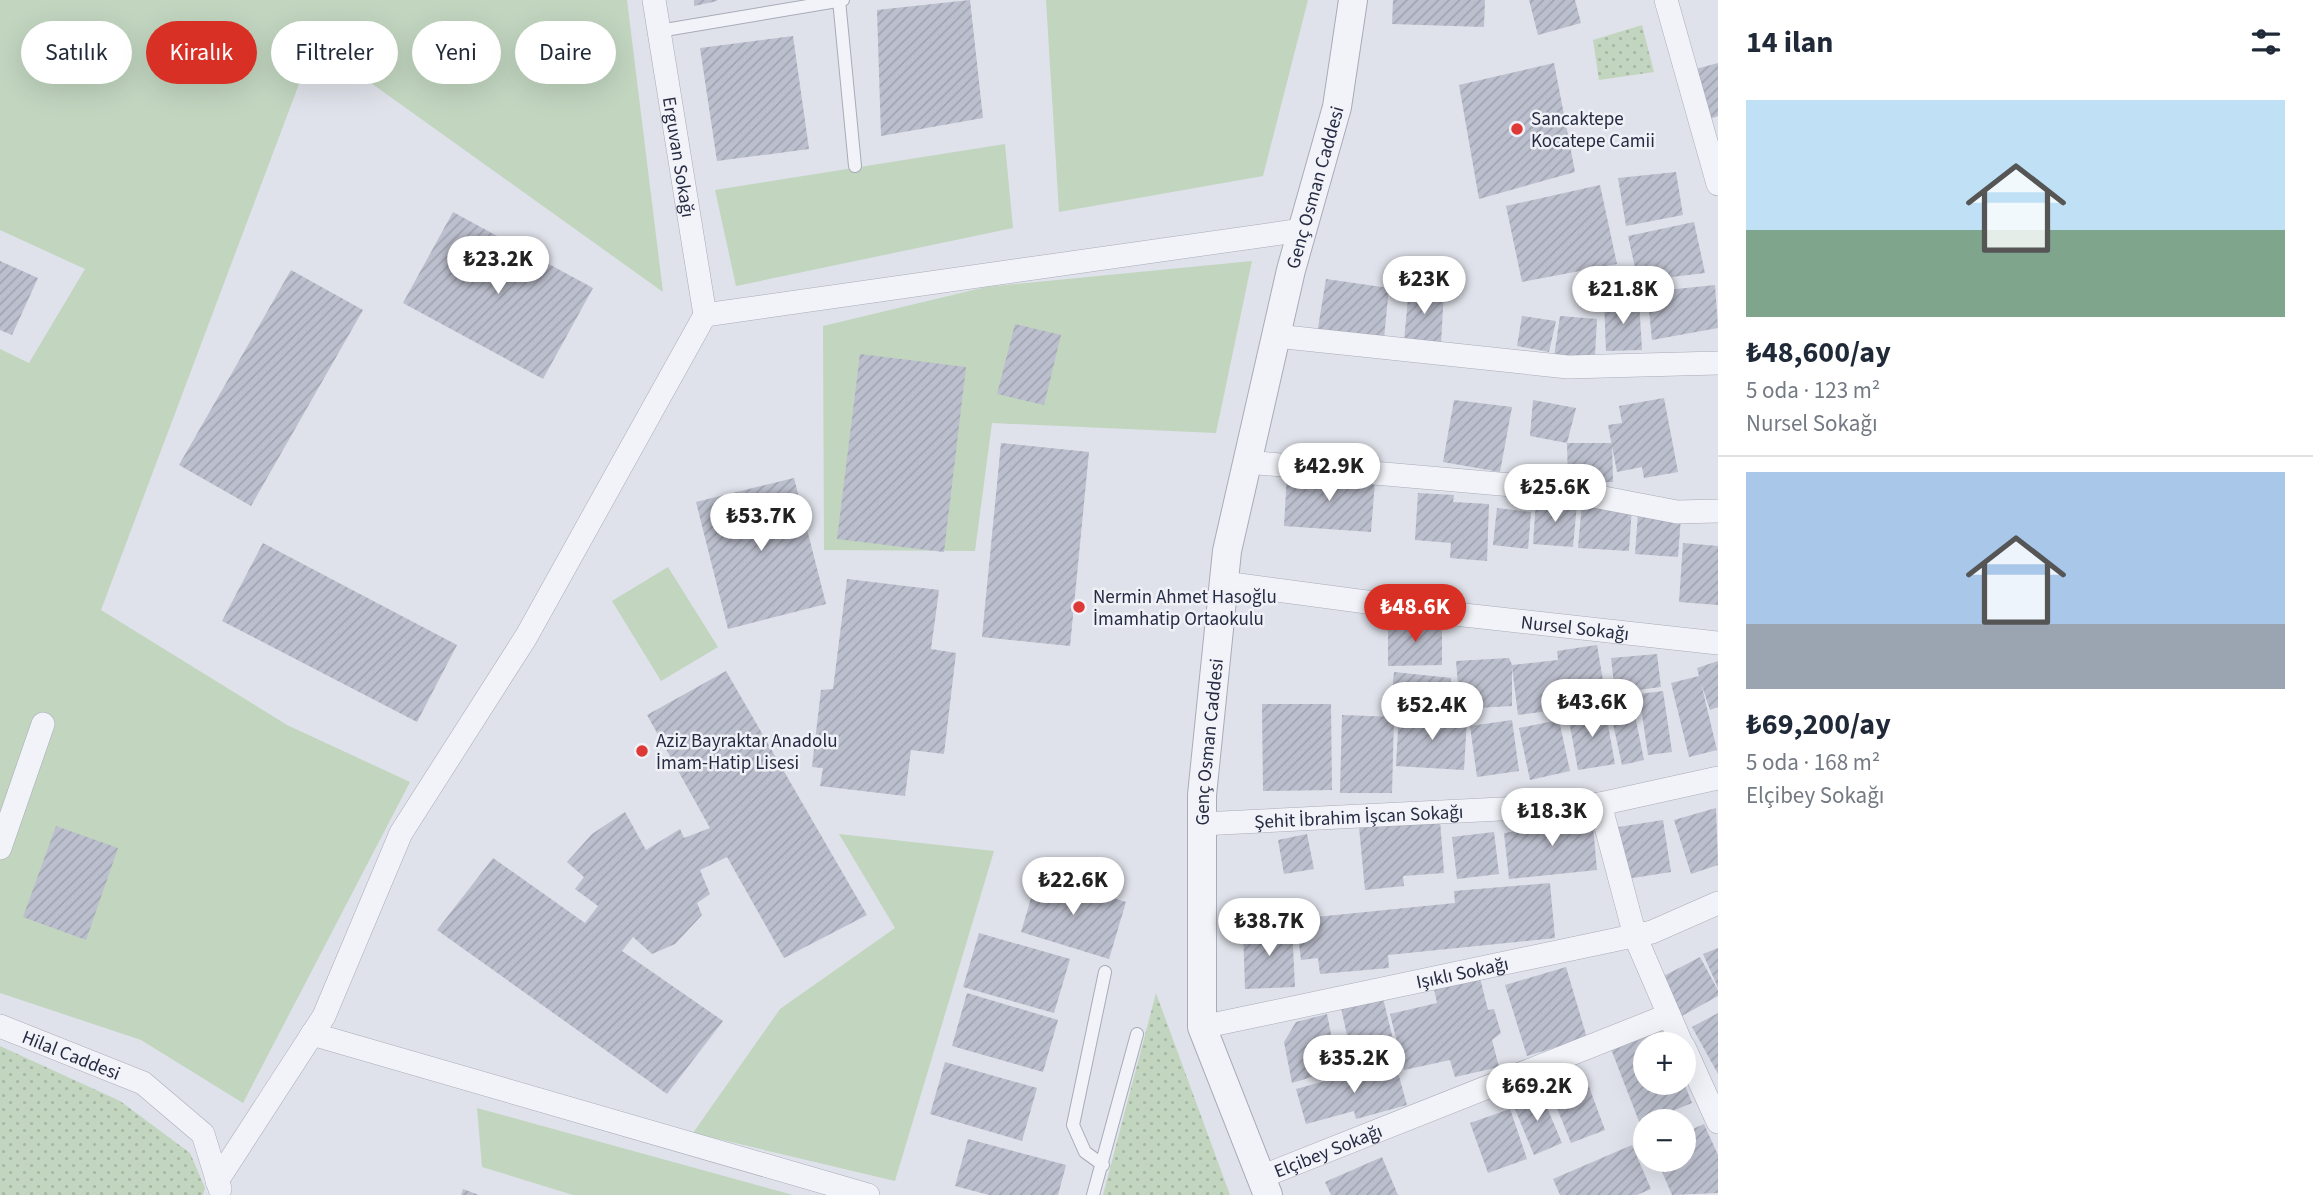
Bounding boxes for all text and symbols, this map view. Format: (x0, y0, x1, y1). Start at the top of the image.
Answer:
chip: Satılık (21, 21, 132, 84)
chip: Kiralık (146, 21, 257, 84)
chip: Filtreler (271, 21, 398, 84)
chip: Yeni (412, 21, 501, 84)
chip: Daire (515, 21, 616, 84)
text: 14 ilan (1746, 21, 1834, 64)
icon: filters (2247, 23, 2285, 61)
street label: Erguvan Sokağı (655, 95, 701, 220)
street label: Genç Osman Caddesi (1280, 103, 1352, 272)
place label: Sancaktepe Kocatepe Camii (1531, 106, 1655, 155)
marker: Sancaktepe Kocatepe Camii (1509, 121, 1525, 137)
icon: home (1953, 145, 2079, 271)
pin: ₺23.2K (441, 236, 555, 296)
text: ₺23.2K (463, 242, 533, 275)
pin: ₺23K (1383, 256, 1465, 316)
text: ₺23K (1399, 262, 1449, 295)
pin: ₺21.8K (1566, 266, 1680, 326)
text: ₺21.8K (1588, 272, 1658, 305)
text: ₺48,600/ay (1746, 331, 1891, 374)
text: 5 oda · 123 m² (1746, 374, 1880, 407)
text: Nursel Sokağı (1746, 407, 1878, 440)
pin: ₺42.9K (1272, 444, 1386, 503)
text: ₺42.9K (1294, 449, 1364, 482)
pin: ₺25.6K (1498, 464, 1612, 524)
text: ₺25.6K (1520, 470, 1590, 503)
pin: ₺53.7K (704, 494, 818, 553)
text: ₺53.7K (726, 499, 796, 532)
icon: home (1953, 517, 2079, 643)
place label: Nermin Ahmet Hasoğlu İmamhatip Ortaokulu (1093, 584, 1277, 633)
pin: ₺48.6K (1358, 584, 1472, 644)
text: ₺48.6K (1380, 590, 1450, 623)
marker: Nermin Ahmet Hasoğlu İmamhatip Ortaokulu (1071, 599, 1087, 615)
street label: Nursel Sokağı (1519, 609, 1631, 648)
street label: Genç Osman Caddesi (1190, 657, 1231, 825)
pin: ₺43.6K (1535, 680, 1649, 739)
pin: ₺52.4K (1375, 682, 1489, 742)
text: ₺43.6K (1557, 685, 1627, 718)
text: ₺52.4K (1397, 688, 1467, 721)
text: ₺69,200/ay (1746, 703, 1891, 746)
place label: Aziz Bayraktar Anadolu İmam-Hatip Lisesi (656, 728, 838, 777)
marker: Aziz Bayraktar Anadolu İmam-Hatip Lisesi (634, 743, 650, 759)
text: 5 oda · 168 m² (1746, 746, 1880, 779)
text: Elçibey Sokağı (1746, 779, 1885, 812)
pin: ₺18.3K (1495, 788, 1609, 848)
text: ₺18.3K (1517, 794, 1587, 827)
street label: Şehit İbrahim İşcan Sokağı (1254, 799, 1464, 836)
pin: ₺22.6K (1016, 858, 1130, 917)
text: ₺22.6K (1038, 863, 1108, 896)
pin: ₺38.7K (1212, 898, 1326, 958)
text: ₺38.7K (1234, 904, 1304, 937)
street label: Işıklı Sokağı (1414, 951, 1511, 996)
street label: Hilal Caddesi (18, 1024, 124, 1088)
map controls (1633, 1032, 1696, 1172)
button: + (1633, 1032, 1696, 1095)
pin: ₺35.2K (1297, 1036, 1411, 1095)
text: ₺35.2K (1319, 1041, 1389, 1074)
pin: ₺69.2K (1480, 1064, 1594, 1123)
text: ₺69.2K (1502, 1069, 1572, 1102)
button: − (1633, 1109, 1696, 1172)
street label: Elçibey Sokağı (1270, 1118, 1387, 1186)

